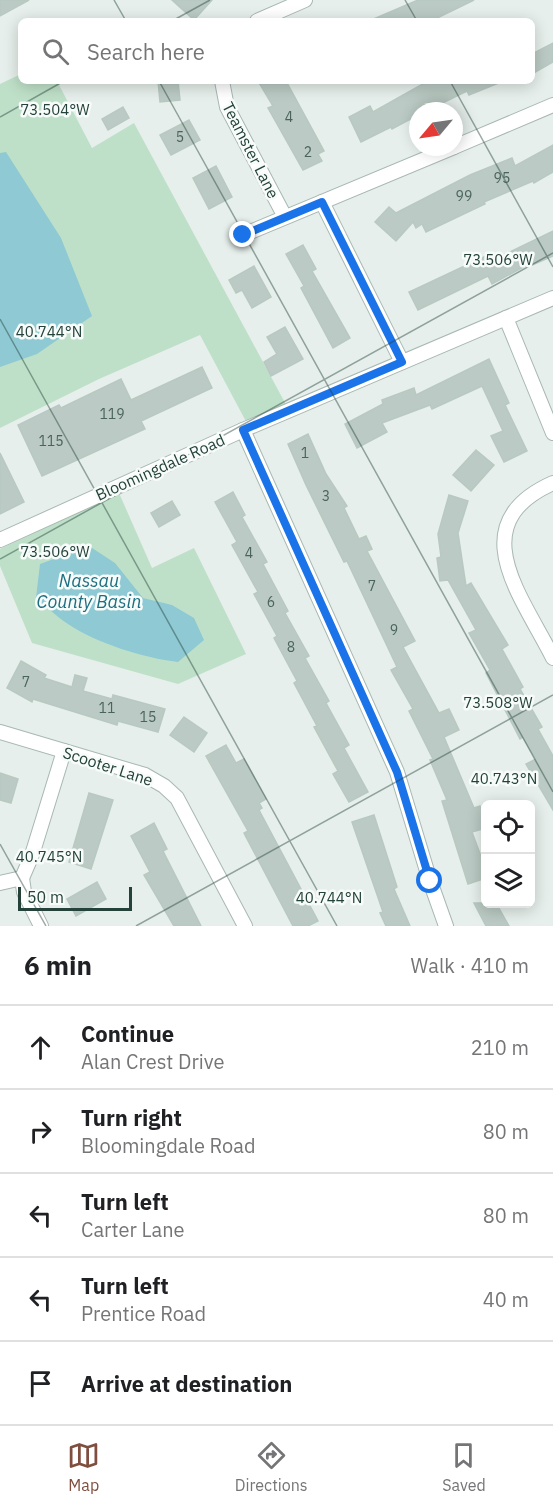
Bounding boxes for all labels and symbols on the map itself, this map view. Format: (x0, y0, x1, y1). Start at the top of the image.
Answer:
street label: Teamster Lane (218, 98, 284, 202)
text: 73.504°W (20, 100, 90, 119)
north arrow (409, 102, 463, 156)
house number: 4 (285, 108, 293, 126)
house number: 5 (176, 128, 184, 146)
house number: 2 (304, 143, 312, 161)
house number: 95 (494, 169, 510, 187)
house number: 99 (456, 187, 472, 205)
route end (229, 221, 255, 247)
text: 73.506°W (463, 250, 533, 269)
text: 40.744°N (16, 322, 82, 341)
house number: 119 (99, 405, 125, 423)
street label: Bloomingdale Road (92, 429, 228, 505)
house number: 115 (38, 432, 64, 450)
house number: 1 (301, 444, 309, 462)
house number: 3 (322, 487, 330, 505)
text: 73.506°W (20, 542, 90, 561)
house number: 4 (245, 544, 253, 562)
water label: Nassau County Basin (37, 569, 141, 613)
house number: 7 (368, 577, 376, 595)
house number: 6 (267, 593, 275, 611)
house number: 9 (390, 621, 398, 639)
house number: 8 (287, 638, 295, 656)
house number: 7 (22, 673, 30, 691)
text: 73.508°W (463, 693, 533, 712)
house number: 11 (99, 699, 115, 717)
house number: 15 (140, 708, 156, 726)
street label: Scooter Lane (60, 742, 156, 790)
text: 40.743°N (471, 769, 537, 788)
text: 40.745°N (16, 847, 82, 866)
route start (416, 867, 442, 893)
scale bar (18, 884, 132, 912)
text: 40.744°N (296, 888, 362, 907)

